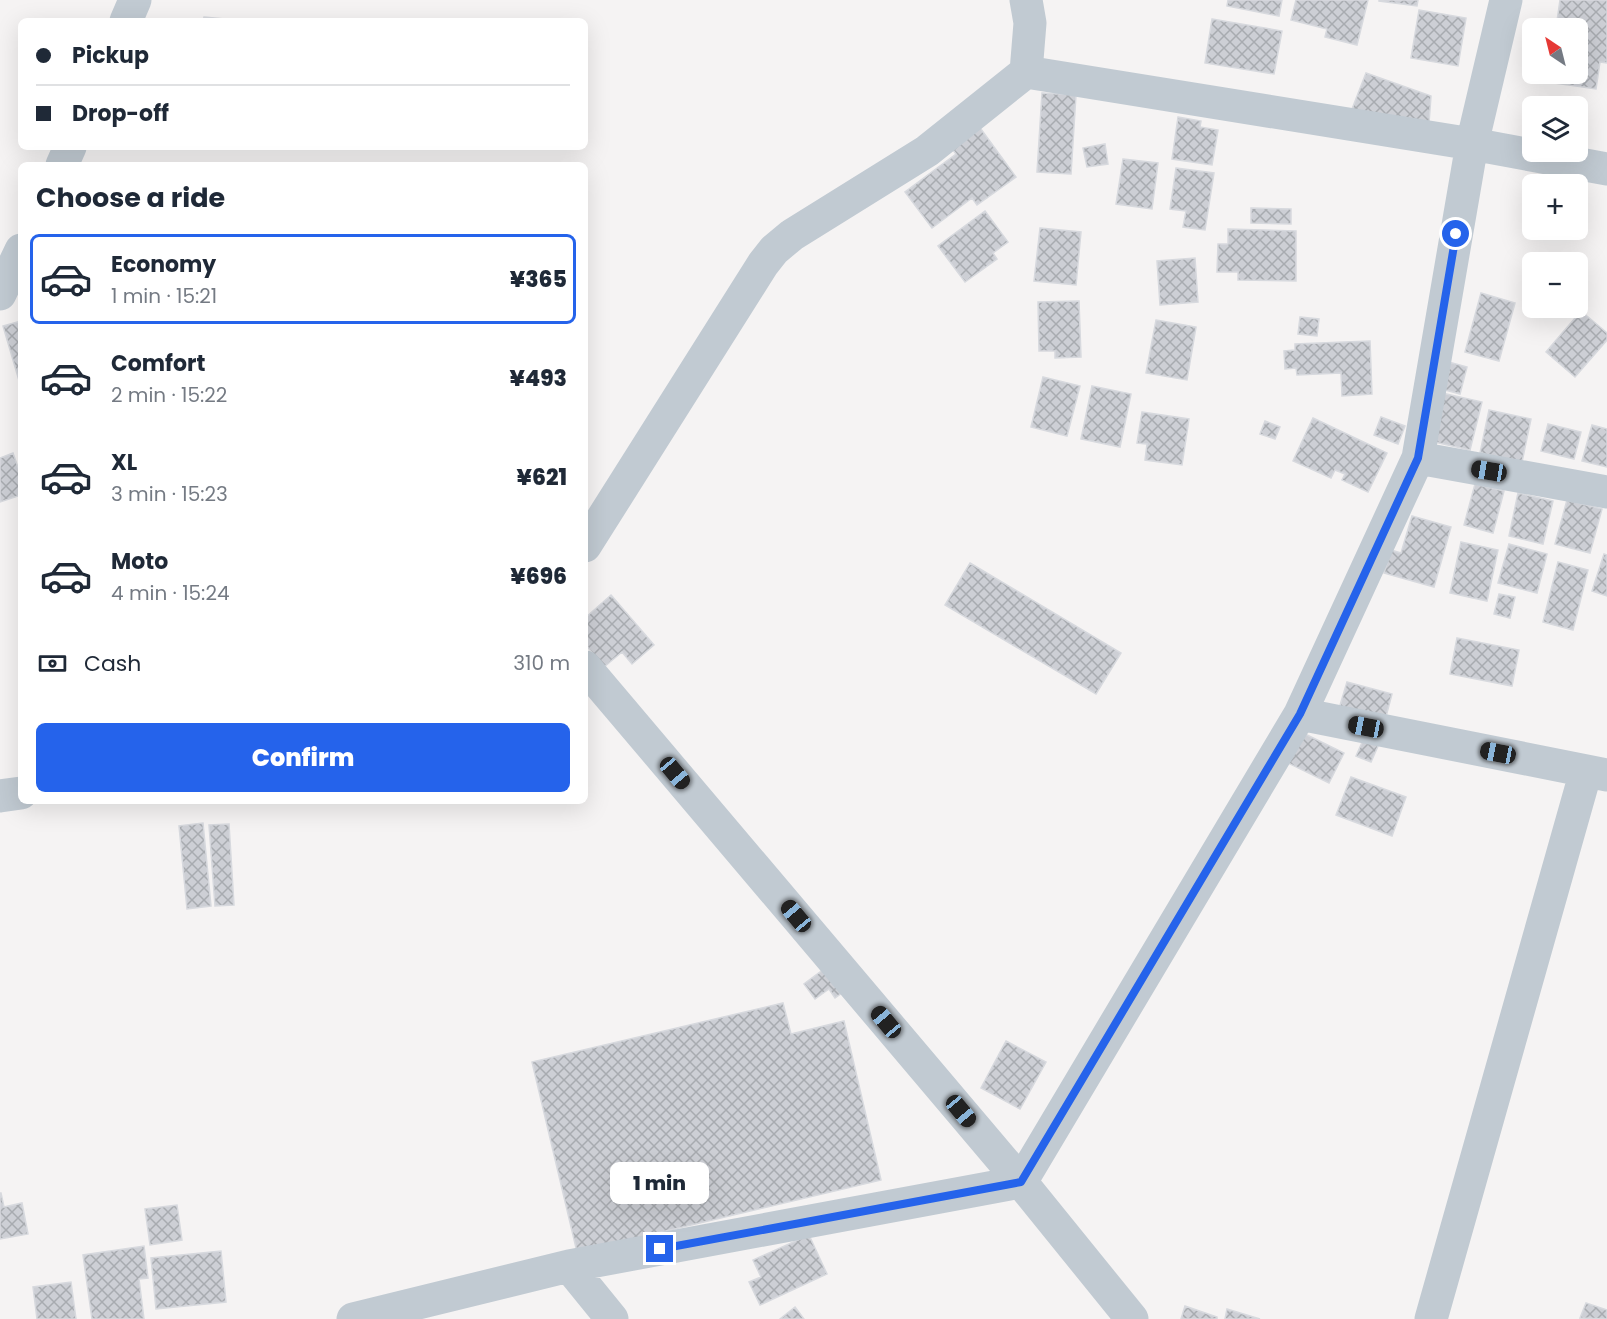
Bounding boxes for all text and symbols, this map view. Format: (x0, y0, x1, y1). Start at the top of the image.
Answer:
north arrow (1522, 18, 1588, 84)
map controls (1522, 18, 1588, 318)
text: Pickup (72, 40, 149, 71)
button: layers (1522, 96, 1588, 162)
text: Drop-off (72, 98, 169, 129)
button: + (1522, 174, 1588, 240)
text: Choose a ride (36, 179, 225, 216)
route start (1442, 220, 1469, 247)
text: Economy (111, 249, 216, 280)
icon: car (39, 252, 93, 306)
button: − (1522, 252, 1588, 318)
text: ¥365 (510, 264, 567, 295)
text: 1 min · 15:21 (111, 282, 217, 310)
text: Comfort (111, 348, 205, 379)
icon: car (39, 351, 93, 405)
text: ¥493 (510, 363, 567, 394)
text: 2 min · 15:22 (111, 381, 227, 409)
text: XL (111, 447, 137, 478)
icon: car (39, 450, 93, 504)
car (1470, 459, 1508, 483)
text: ¥621 (517, 462, 567, 493)
text: 3 min · 15:23 (111, 480, 228, 508)
text: Moto (111, 546, 168, 577)
icon: car (39, 549, 93, 603)
text: ¥696 (510, 561, 567, 592)
text: 4 min · 15:24 (111, 579, 229, 607)
icon: cash (36, 647, 69, 680)
text: Cash (84, 648, 141, 679)
text: 310 m (513, 649, 570, 677)
car (1347, 715, 1385, 739)
button: Confirm (36, 723, 570, 792)
car (1479, 741, 1517, 765)
car (657, 753, 693, 793)
car (778, 896, 814, 936)
car (868, 1002, 904, 1042)
car (943, 1091, 979, 1131)
callout: 1 min (610, 1162, 710, 1204)
text: 1 min (633, 1169, 686, 1197)
route end (646, 1235, 673, 1262)

